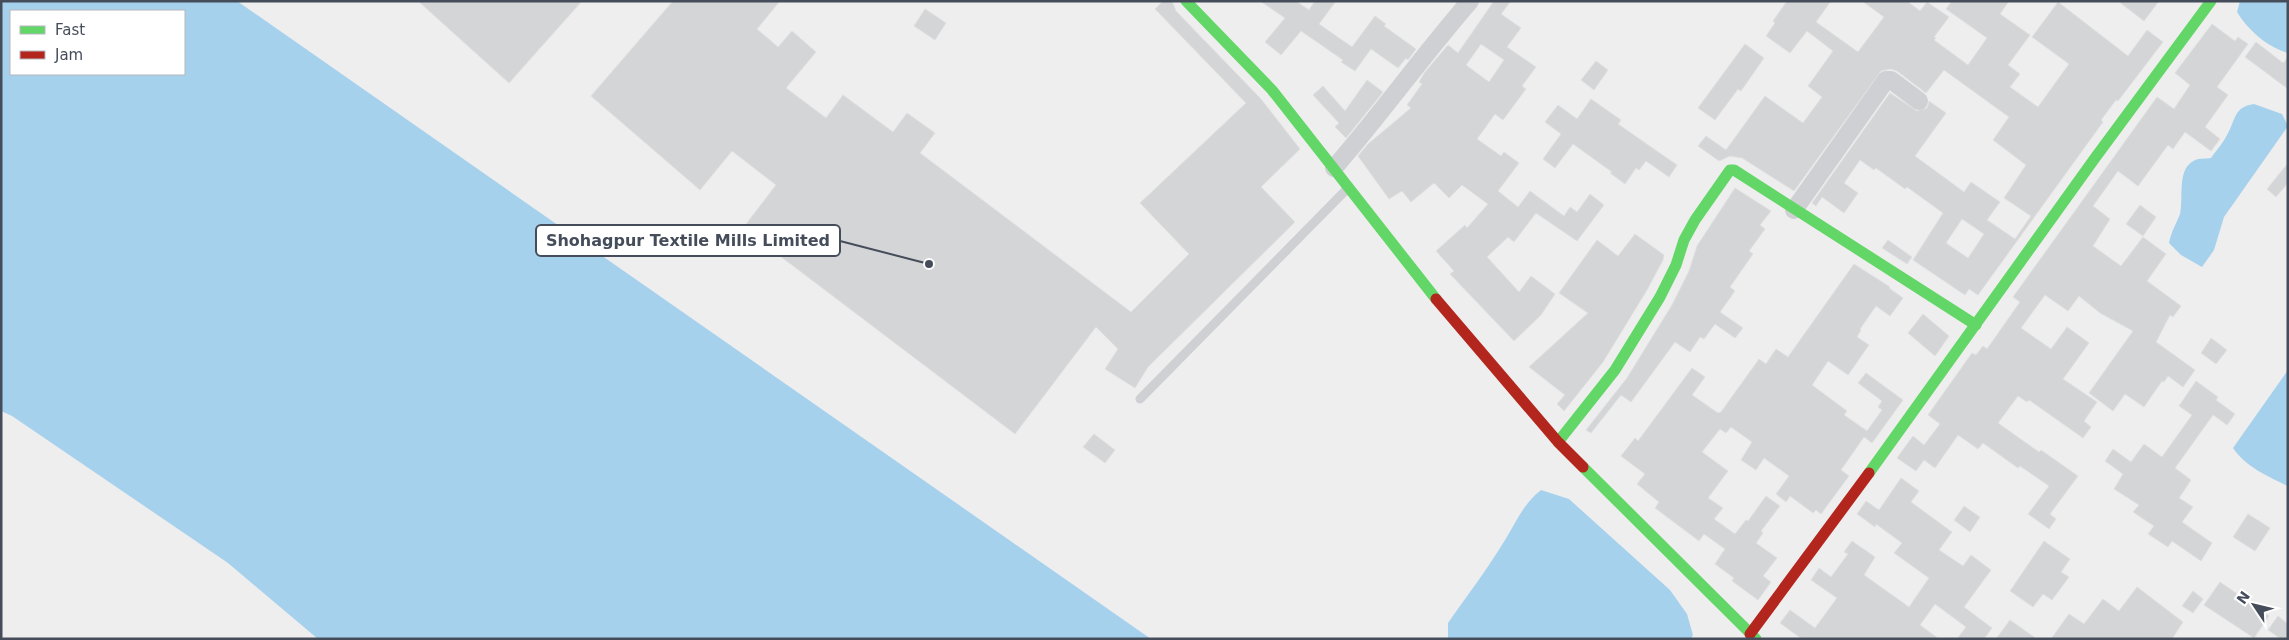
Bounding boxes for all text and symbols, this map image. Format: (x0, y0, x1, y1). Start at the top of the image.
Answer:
legend (10, 10, 185, 75)
text: Fast (55, 21, 85, 39)
text: Jam (54, 46, 83, 64)
callout: Shohagpur Textile Mills Limited (536, 225, 840, 256)
text: Shohagpur Textile Mills Limited (546, 231, 830, 250)
north arrow (2229, 580, 2279, 630)
text: N (2233, 588, 2253, 607)

